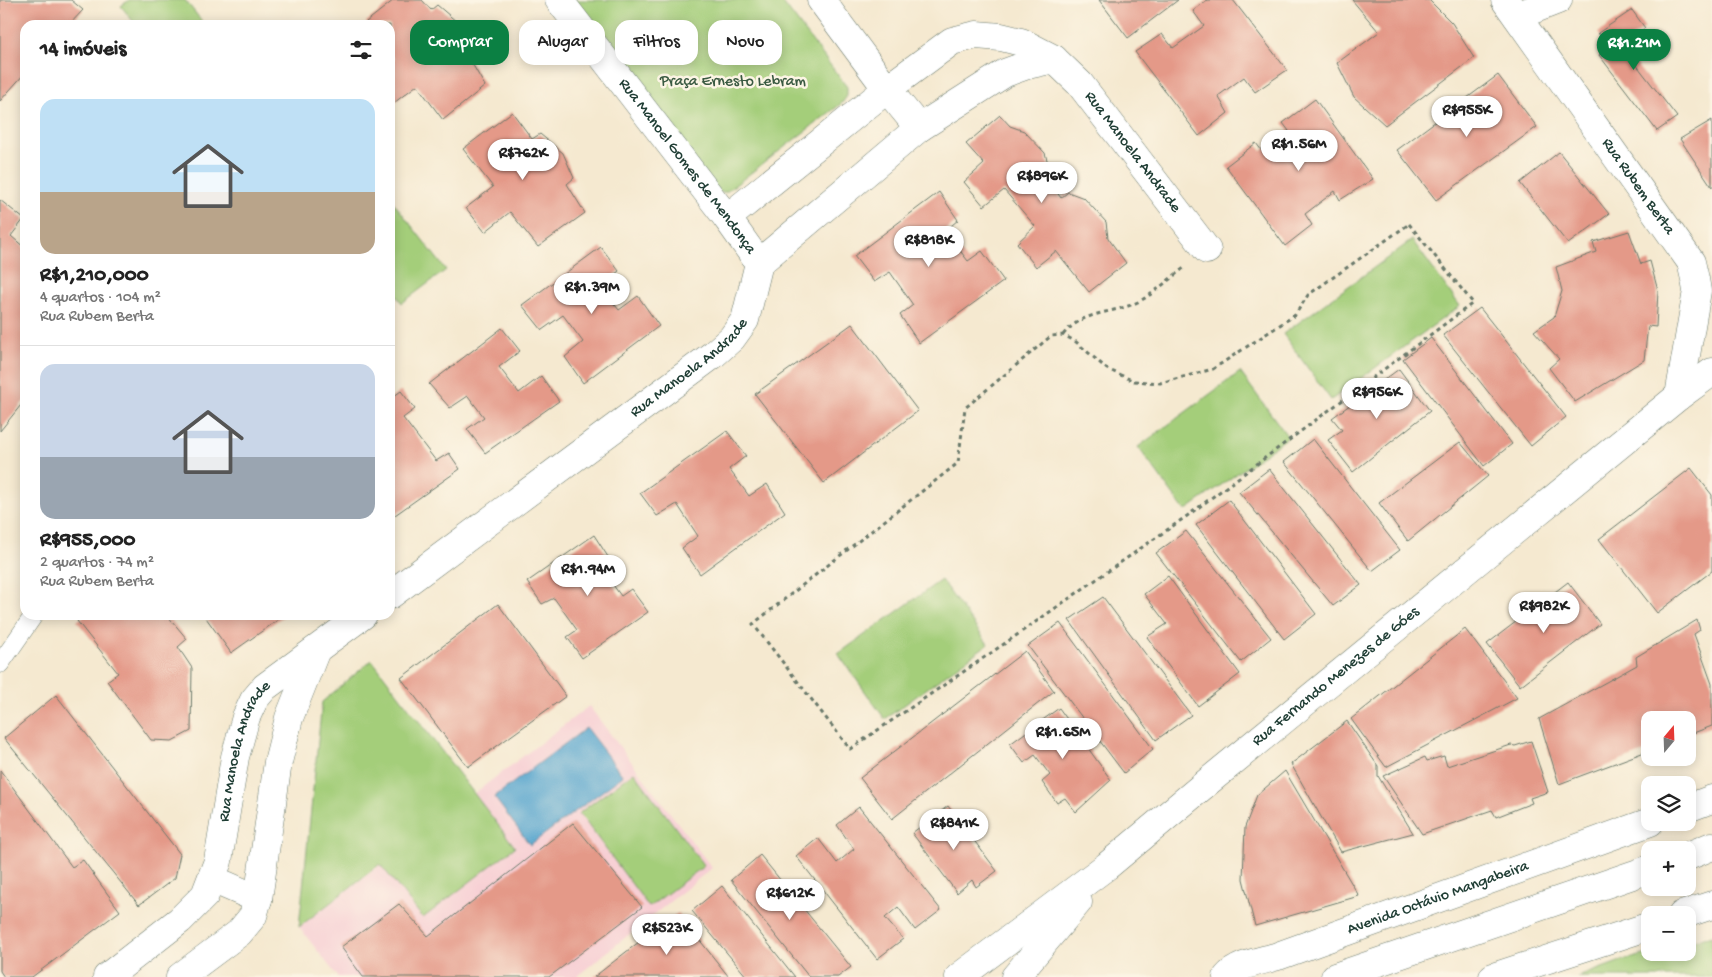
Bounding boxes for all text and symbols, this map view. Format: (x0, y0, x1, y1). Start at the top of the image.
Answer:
chip: Comprar (410, 20, 509, 65)
chip: Alugar (519, 20, 605, 65)
chip: Filtros (615, 20, 698, 65)
chip: Novo (708, 20, 782, 65)
pin: R$1.21M (1588, 28, 1680, 71)
text: R$1.21M (1608, 35, 1660, 54)
icon: filters (347, 36, 375, 64)
text: 14 imóveis (40, 38, 126, 63)
park label: Praça Ernesto Lebram (659, 73, 807, 92)
street label: Rua Manoel Gomes de Mendonça (614, 75, 760, 259)
street label: Rua Manoela Andrade (1080, 88, 1185, 217)
pin: R$955K (1426, 96, 1508, 138)
text: R$955K (1442, 102, 1492, 121)
pin: R$1.56M (1253, 130, 1345, 172)
icon: home (163, 131, 253, 221)
street label: Rua Rubem Berta (1597, 135, 1679, 240)
text: R$1.56M (1272, 136, 1326, 155)
pin: R$762K (482, 138, 564, 181)
text: R$762K (499, 145, 547, 164)
pin: R$896K (1001, 162, 1083, 204)
text: R$896K (1017, 168, 1067, 187)
pin: R$818K (888, 226, 970, 268)
text: R$818K (905, 232, 953, 251)
text: R$1,210,000 (40, 264, 149, 289)
pin: R$1.39M (546, 272, 638, 315)
text: R$1.39M (565, 279, 619, 298)
text: 4 quartos · 104 m² (40, 289, 161, 308)
text: Rua Rubem Berta (40, 308, 154, 327)
street label: Rua Manoela Andrade (627, 314, 753, 422)
pin: R$956K (1336, 378, 1418, 420)
text: R$956K (1353, 384, 1401, 403)
icon: home (163, 397, 253, 487)
text: R$955,000 (40, 529, 135, 554)
text: 2 quartos · 74 m² (40, 554, 154, 573)
pin: R$1.94M (542, 554, 634, 597)
text: R$1.94M (561, 561, 615, 580)
text: Rua Rubem Berta (40, 573, 154, 592)
pin: R$982K (1503, 592, 1585, 634)
text: R$982K (1519, 598, 1569, 617)
street label: Rua Fernando Menezes de Góes (1248, 602, 1424, 751)
street label: Rua Manoela Andrade (215, 676, 275, 823)
north arrow (1641, 711, 1696, 766)
map controls (1641, 711, 1696, 961)
pin: R$1.65M (1017, 718, 1109, 760)
text: R$1.65M (1036, 724, 1090, 743)
button: layers (1641, 776, 1696, 831)
pin: R$841K (913, 808, 995, 851)
text: R$841K (930, 815, 978, 834)
button: + (1641, 841, 1696, 896)
street label: Avenida Octávio Mangabeira (1345, 857, 1532, 940)
pin: R$612K (749, 878, 831, 921)
text: R$612K (767, 885, 813, 904)
button: − (1641, 906, 1696, 961)
pin: R$523K (626, 914, 708, 956)
text: R$523K (643, 920, 691, 939)

